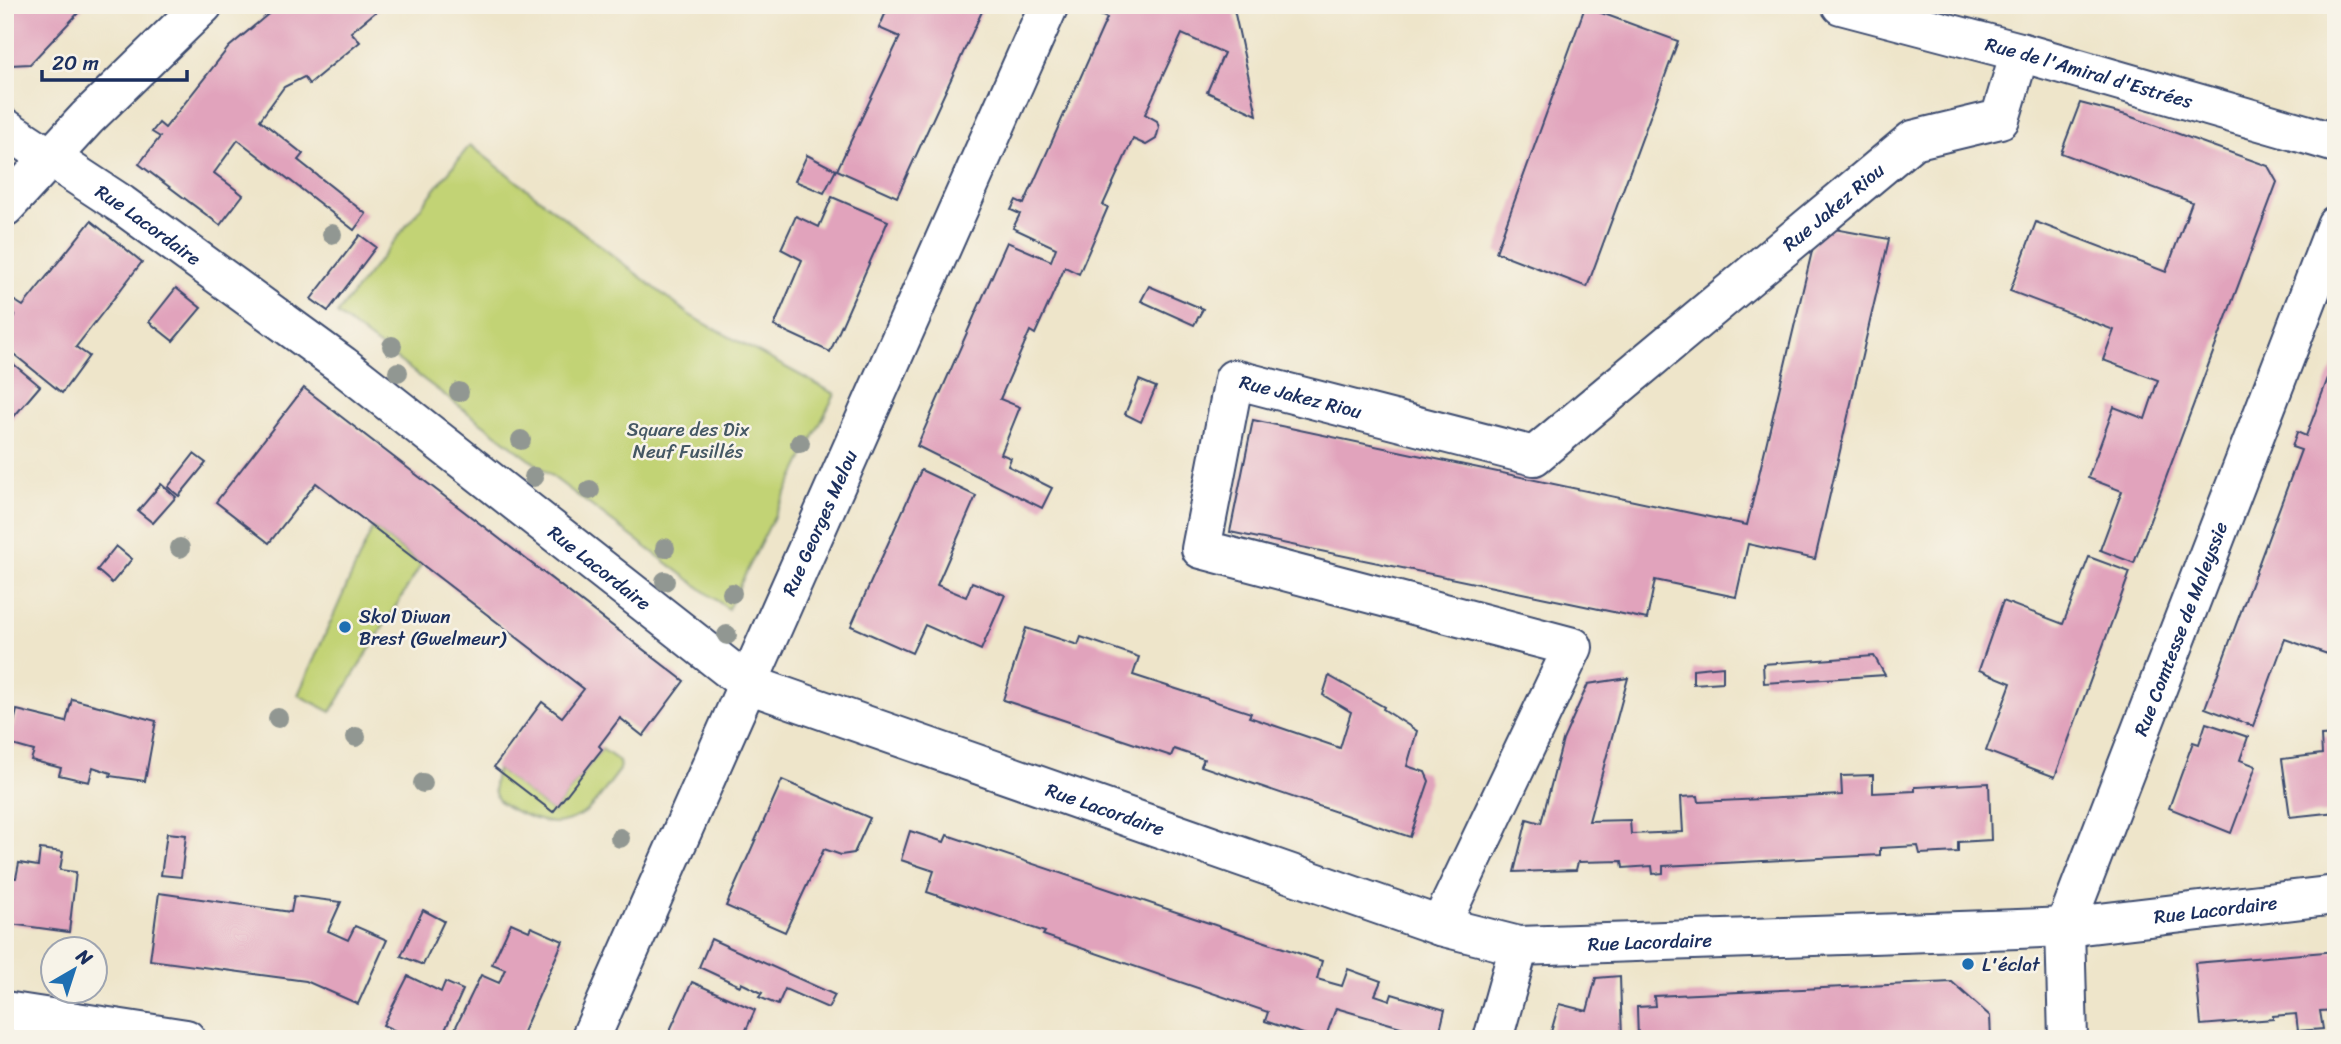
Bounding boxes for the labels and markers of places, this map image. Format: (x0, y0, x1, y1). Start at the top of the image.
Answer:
place label: Skol Diwan Brest (Gwelmeur) (359, 600, 507, 655)
marker: Skol Diwan Brest (Gwelmeur) (337, 619, 353, 635)
place label: L'éclat (1982, 948, 2041, 981)
marker: L'éclat (1960, 956, 1976, 972)

